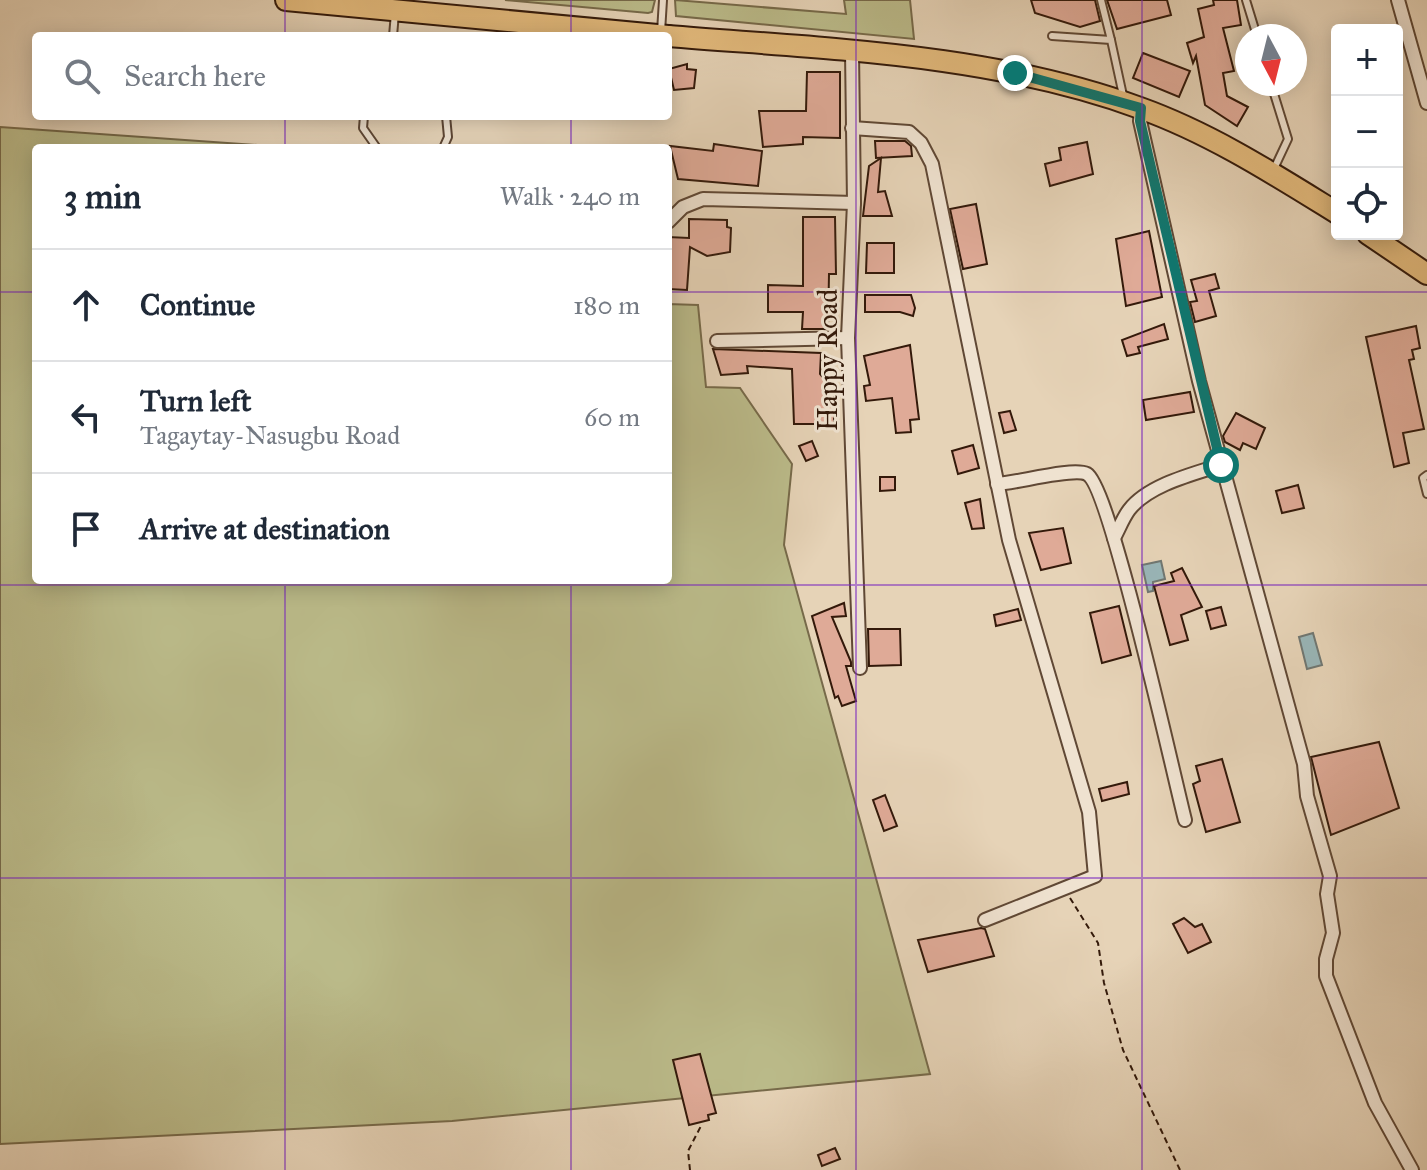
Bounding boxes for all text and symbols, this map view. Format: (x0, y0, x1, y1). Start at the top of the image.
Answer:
north arrow (1235, 24, 1307, 96)
map controls (1331, 24, 1403, 240)
button: + (1331, 24, 1403, 96)
search box (32, 32, 672, 120)
icon: search (60, 54, 104, 98)
route end (997, 55, 1033, 91)
text: Search here (124, 58, 266, 94)
button: − (1331, 96, 1403, 168)
button: locate (1331, 168, 1403, 240)
text: 3 min (64, 176, 141, 217)
text: Walk · 240 m (500, 180, 640, 212)
icon: ahead (64, 283, 108, 327)
text: Continue (140, 287, 255, 323)
text: 180 m (573, 289, 640, 321)
street label: Happy Road (810, 289, 845, 431)
text: Turn left (140, 383, 251, 419)
icon: left (64, 395, 108, 439)
text: 60 m (584, 401, 640, 433)
text: Tagaytay-Nasugbu Road (140, 419, 400, 451)
route start (1203, 447, 1239, 483)
icon: arrive (64, 507, 108, 551)
text: Arrive at destination (140, 511, 390, 547)

